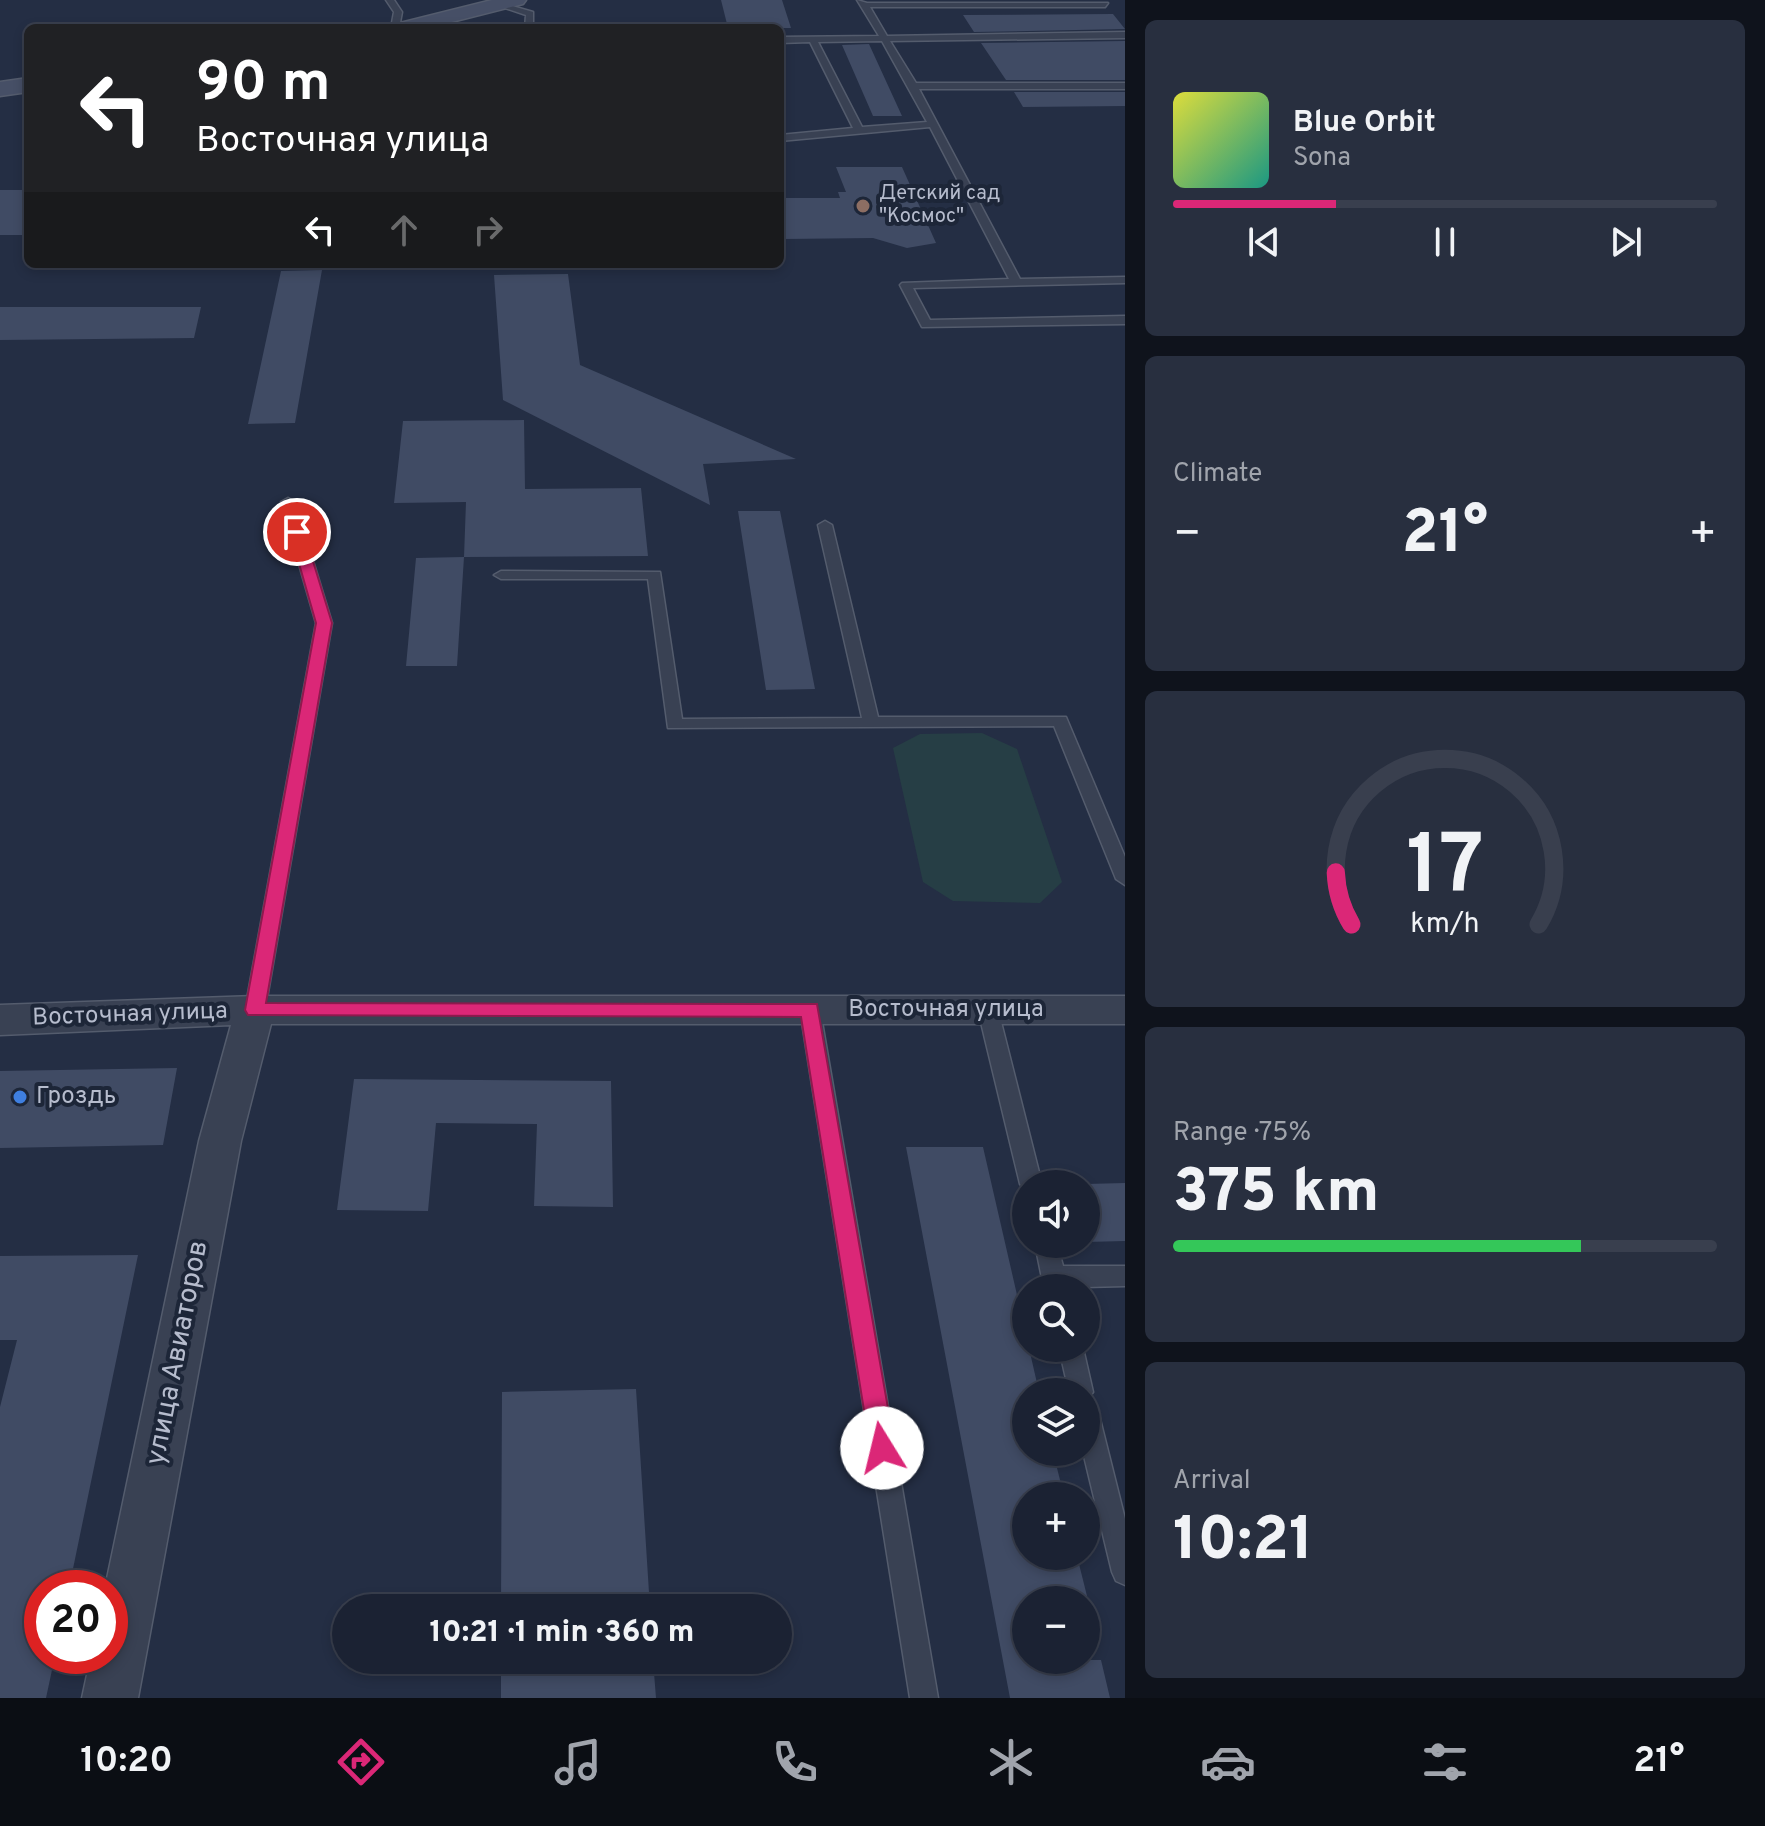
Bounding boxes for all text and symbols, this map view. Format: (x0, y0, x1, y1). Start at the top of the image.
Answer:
text: 90 m (196, 50, 331, 120)
icon: left (64, 56, 168, 160)
text: Blue Orbit (1293, 105, 1436, 142)
text: Восточная улица (196, 119, 489, 165)
text: Sona (1293, 142, 1351, 175)
place label: Детский сад "Космос" (879, 181, 1000, 230)
marker: Детский сад "Космос" (854, 197, 872, 215)
icon: left (298, 208, 342, 252)
icon: ahead (382, 208, 426, 252)
icon: right (466, 208, 510, 252)
icon: previous (1242, 220, 1286, 264)
icon: pause (1423, 220, 1467, 264)
icon: next (1604, 220, 1648, 264)
text: Climate (1173, 458, 1262, 491)
pin (263, 498, 331, 566)
text: 21° (1402, 498, 1488, 574)
text: − (1173, 508, 1201, 564)
text: + (1689, 508, 1717, 564)
icon: arrive (275, 510, 319, 554)
text: 17 (1406, 818, 1484, 923)
text: km/h (1410, 907, 1480, 943)
street label: Восточная улица (848, 995, 1044, 1025)
street label: Восточная улица (32, 997, 228, 1033)
place label: Гроздь (36, 1082, 116, 1112)
marker: Гроздь (11, 1088, 29, 1106)
text: Range · 75% (1173, 1117, 1311, 1150)
text: 375 km (1173, 1157, 1379, 1233)
map controls (1012, 1170, 1100, 1674)
button: sound (1012, 1170, 1100, 1258)
street label: улица Авиаторов (139, 1238, 217, 1468)
button: search (1012, 1274, 1100, 1362)
button: layers (1012, 1378, 1100, 1466)
position arrow (840, 1406, 924, 1490)
text: Arrival (1173, 1465, 1251, 1498)
button: + (1012, 1482, 1100, 1570)
text: 10:21 (1173, 1505, 1313, 1581)
speed limit sign: 20 (24, 1570, 128, 1674)
button: − (1012, 1586, 1100, 1674)
text: 10:21 · 1 min · 360 m (430, 1615, 694, 1652)
icon: directions (333, 1734, 389, 1790)
icon: music (550, 1734, 606, 1790)
icon: phone (767, 1734, 823, 1790)
icon: climate (983, 1734, 1039, 1790)
icon: car (1200, 1734, 1256, 1790)
icon: filters (1417, 1734, 1473, 1790)
text: 10:20 (80, 1739, 173, 1785)
text: 21° (1633, 1739, 1685, 1785)

